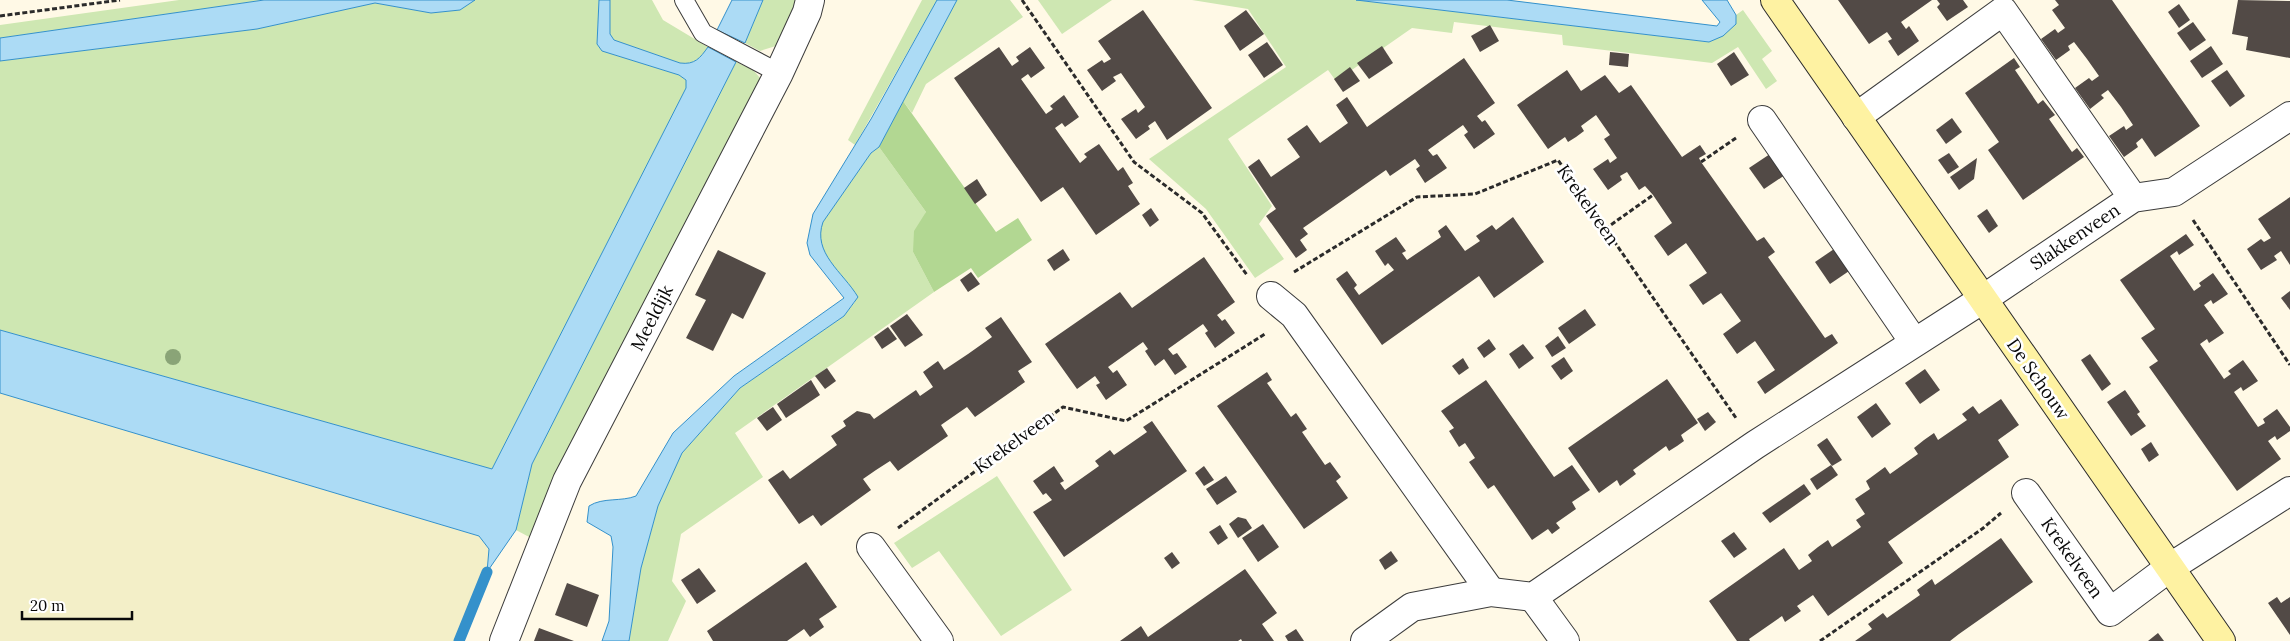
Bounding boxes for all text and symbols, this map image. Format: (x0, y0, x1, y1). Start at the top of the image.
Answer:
street label: Krekelveen (1552, 160, 1625, 250)
street label: Slakkenveen (2025, 198, 2124, 275)
street label: Meeldijk (625, 281, 678, 355)
street label: De Schouw (2002, 334, 2075, 424)
street label: Krekelveen (969, 405, 1058, 478)
street label: Krekelveen (2036, 513, 2109, 603)
scale bar (22, 588, 132, 620)
text: 20 m (30, 596, 65, 615)

